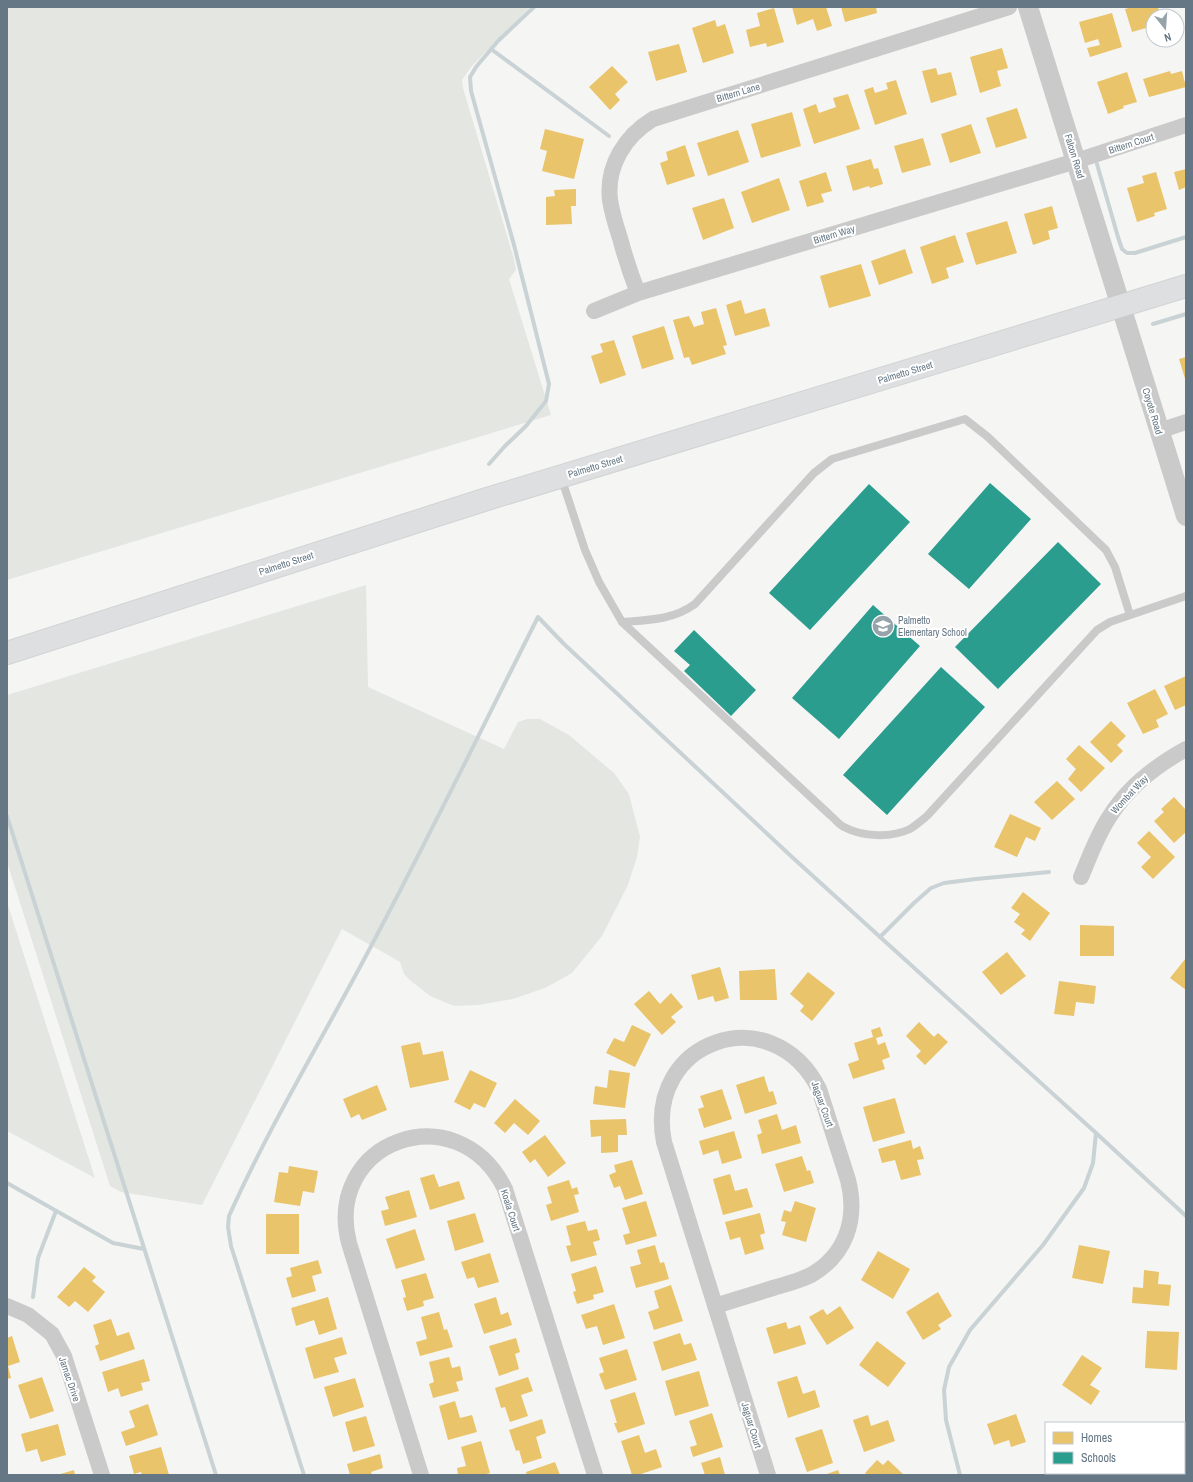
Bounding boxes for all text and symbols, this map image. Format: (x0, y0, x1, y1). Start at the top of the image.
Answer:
north arrow (1145, 8, 1185, 48)
text: N (1163, 30, 1173, 45)
street label: Bittern Lane (715, 80, 762, 105)
street label: Bittern Court (1107, 130, 1156, 157)
street label: Falcon Road (1062, 132, 1087, 180)
street label: Bittern Way (812, 222, 857, 247)
street label: Palmetto Street (876, 358, 935, 387)
street label: Coyote Road (1139, 386, 1166, 436)
street label: Palmetto Street (566, 452, 625, 481)
street label: Palmetto Street (257, 548, 316, 578)
school or university icon: Palmetto Elementary School (870, 613, 896, 639)
place label: Palmetto Elementary School (898, 614, 967, 639)
street label: Wombat Way (1108, 771, 1151, 817)
street label: Jaguar Court (808, 1080, 837, 1129)
street label: Koala Court (498, 1188, 524, 1233)
street label: Jarnac Drive (56, 1355, 83, 1404)
street label: Jaguar Court (738, 1401, 765, 1450)
legend (1045, 1422, 1185, 1474)
text: Homes (1081, 1430, 1112, 1446)
text: Schools (1081, 1450, 1116, 1466)

